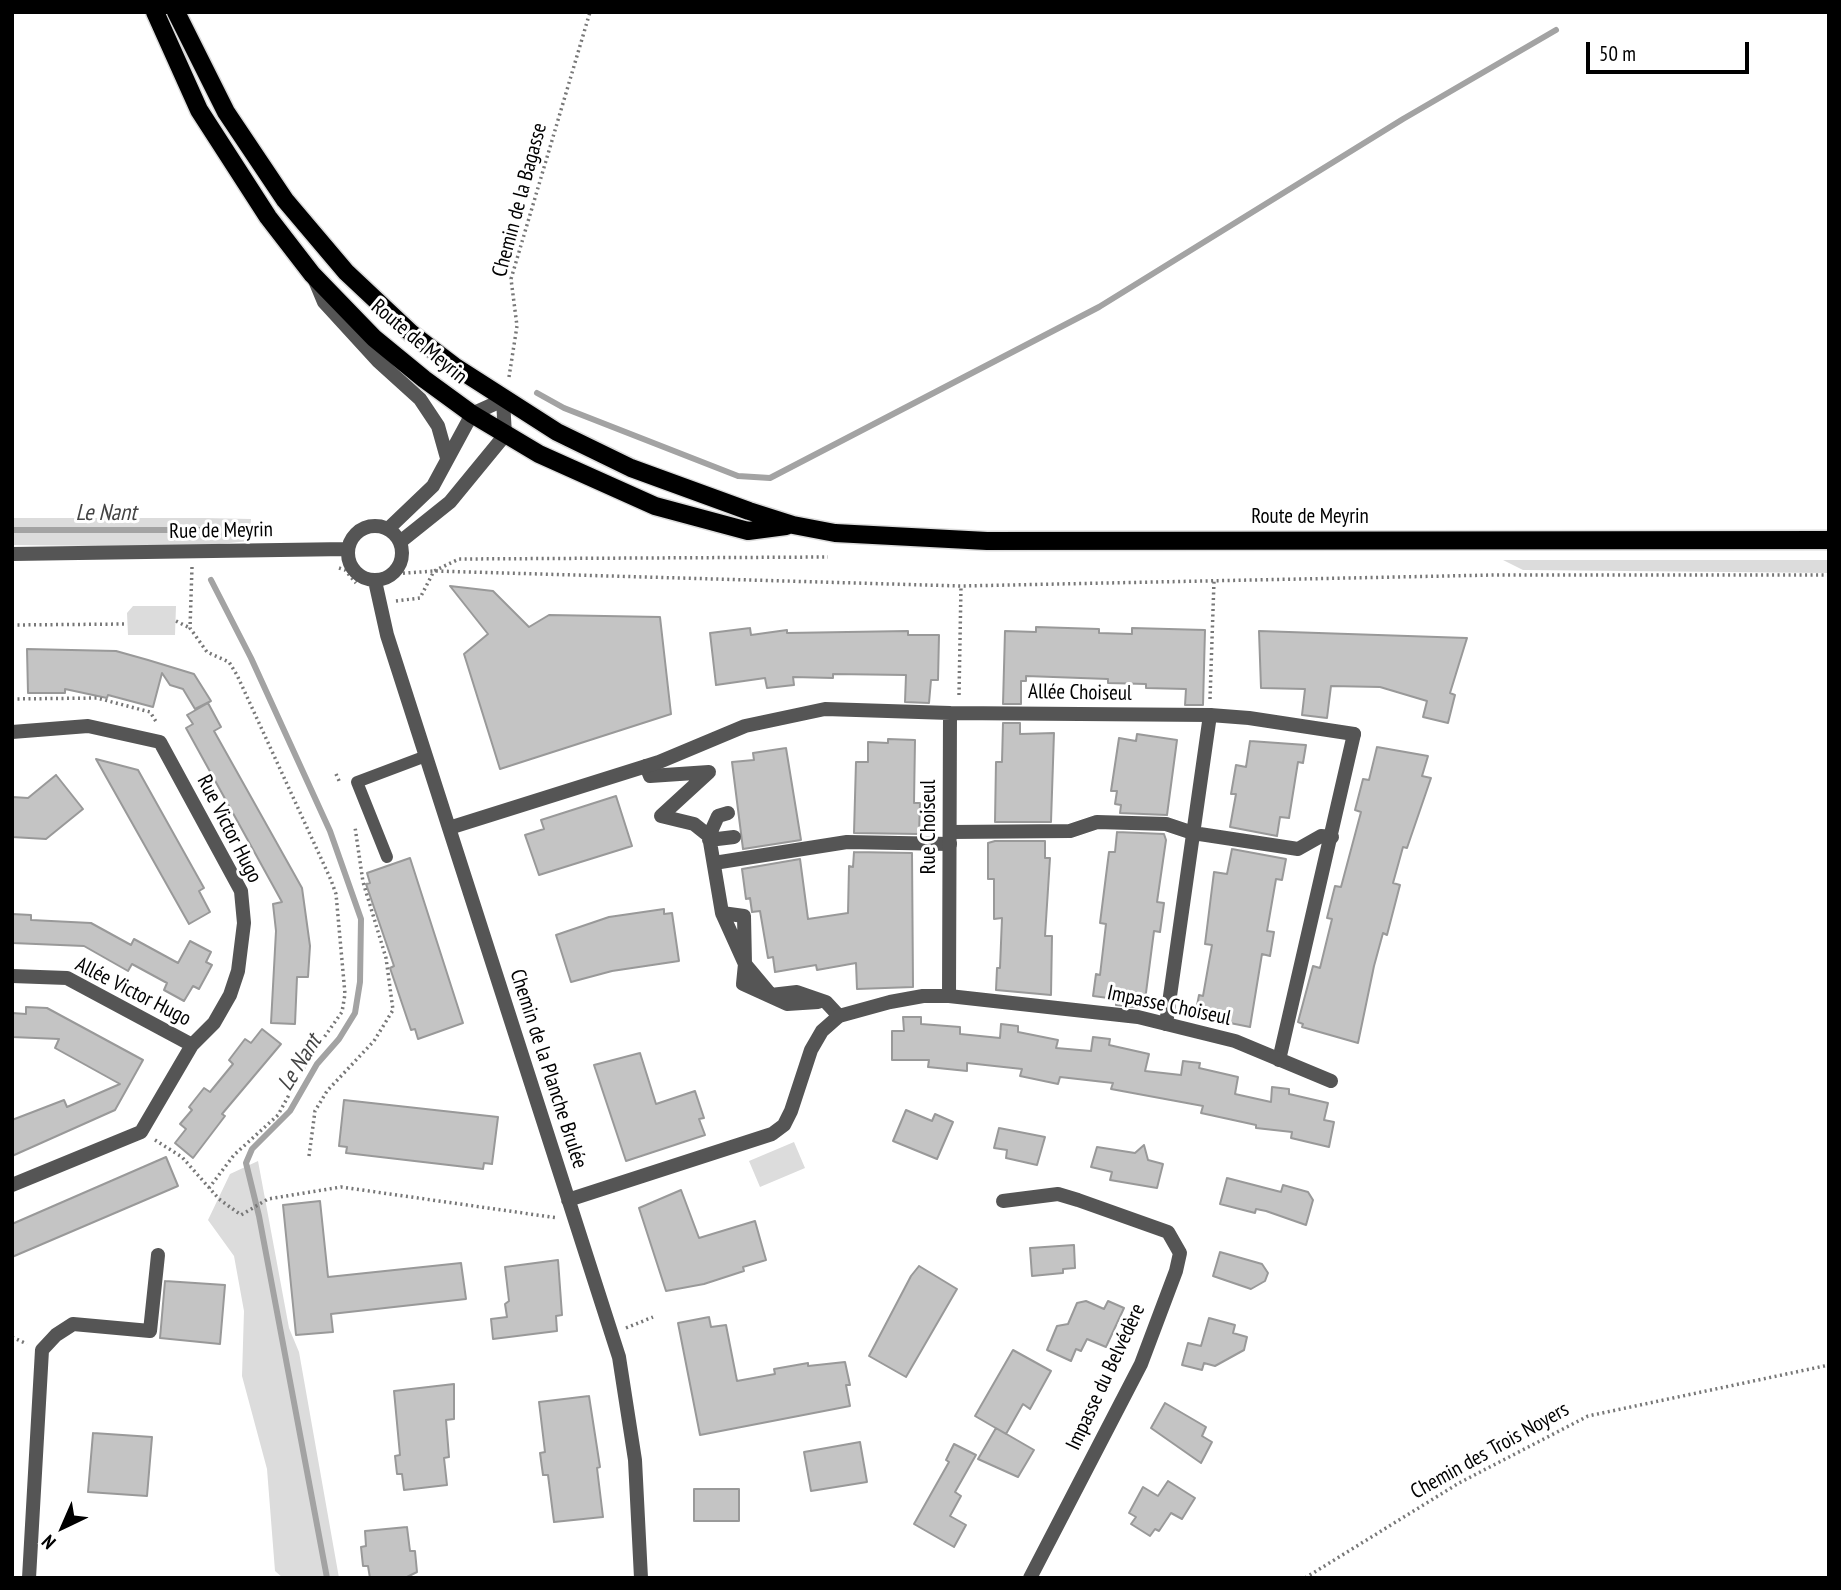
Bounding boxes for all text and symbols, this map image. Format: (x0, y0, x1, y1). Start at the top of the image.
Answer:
scale bar (1589, 28, 1752, 72)
text: 50 m (1599, 40, 1636, 67)
street label: Chemin de la Bagasse (487, 120, 553, 280)
street label: Route de Meyrin (366, 295, 472, 389)
water label: Le Nant (76, 499, 136, 527)
street label: Route de Meyrin (1251, 504, 1369, 530)
street label: Rue de Meyrin (169, 517, 273, 545)
street label: Allée Choiseul (1028, 679, 1132, 707)
street label: Rue Victor Hugo (191, 771, 267, 887)
street label: Rue Choiseul (916, 780, 942, 874)
street label: Allée Victor Hugo (71, 952, 195, 1032)
street label: Chemin de la Planche Brulée (504, 966, 592, 1172)
street label: Impasse Choiseul (1105, 981, 1233, 1031)
water label: Le Nant (272, 1030, 328, 1096)
street label: Impasse du Belvédère (1061, 1300, 1151, 1454)
street label: Chemin des Trois Noyers (1407, 1397, 1573, 1505)
north arrow (28, 1492, 98, 1562)
text: N (36, 1530, 60, 1554)

